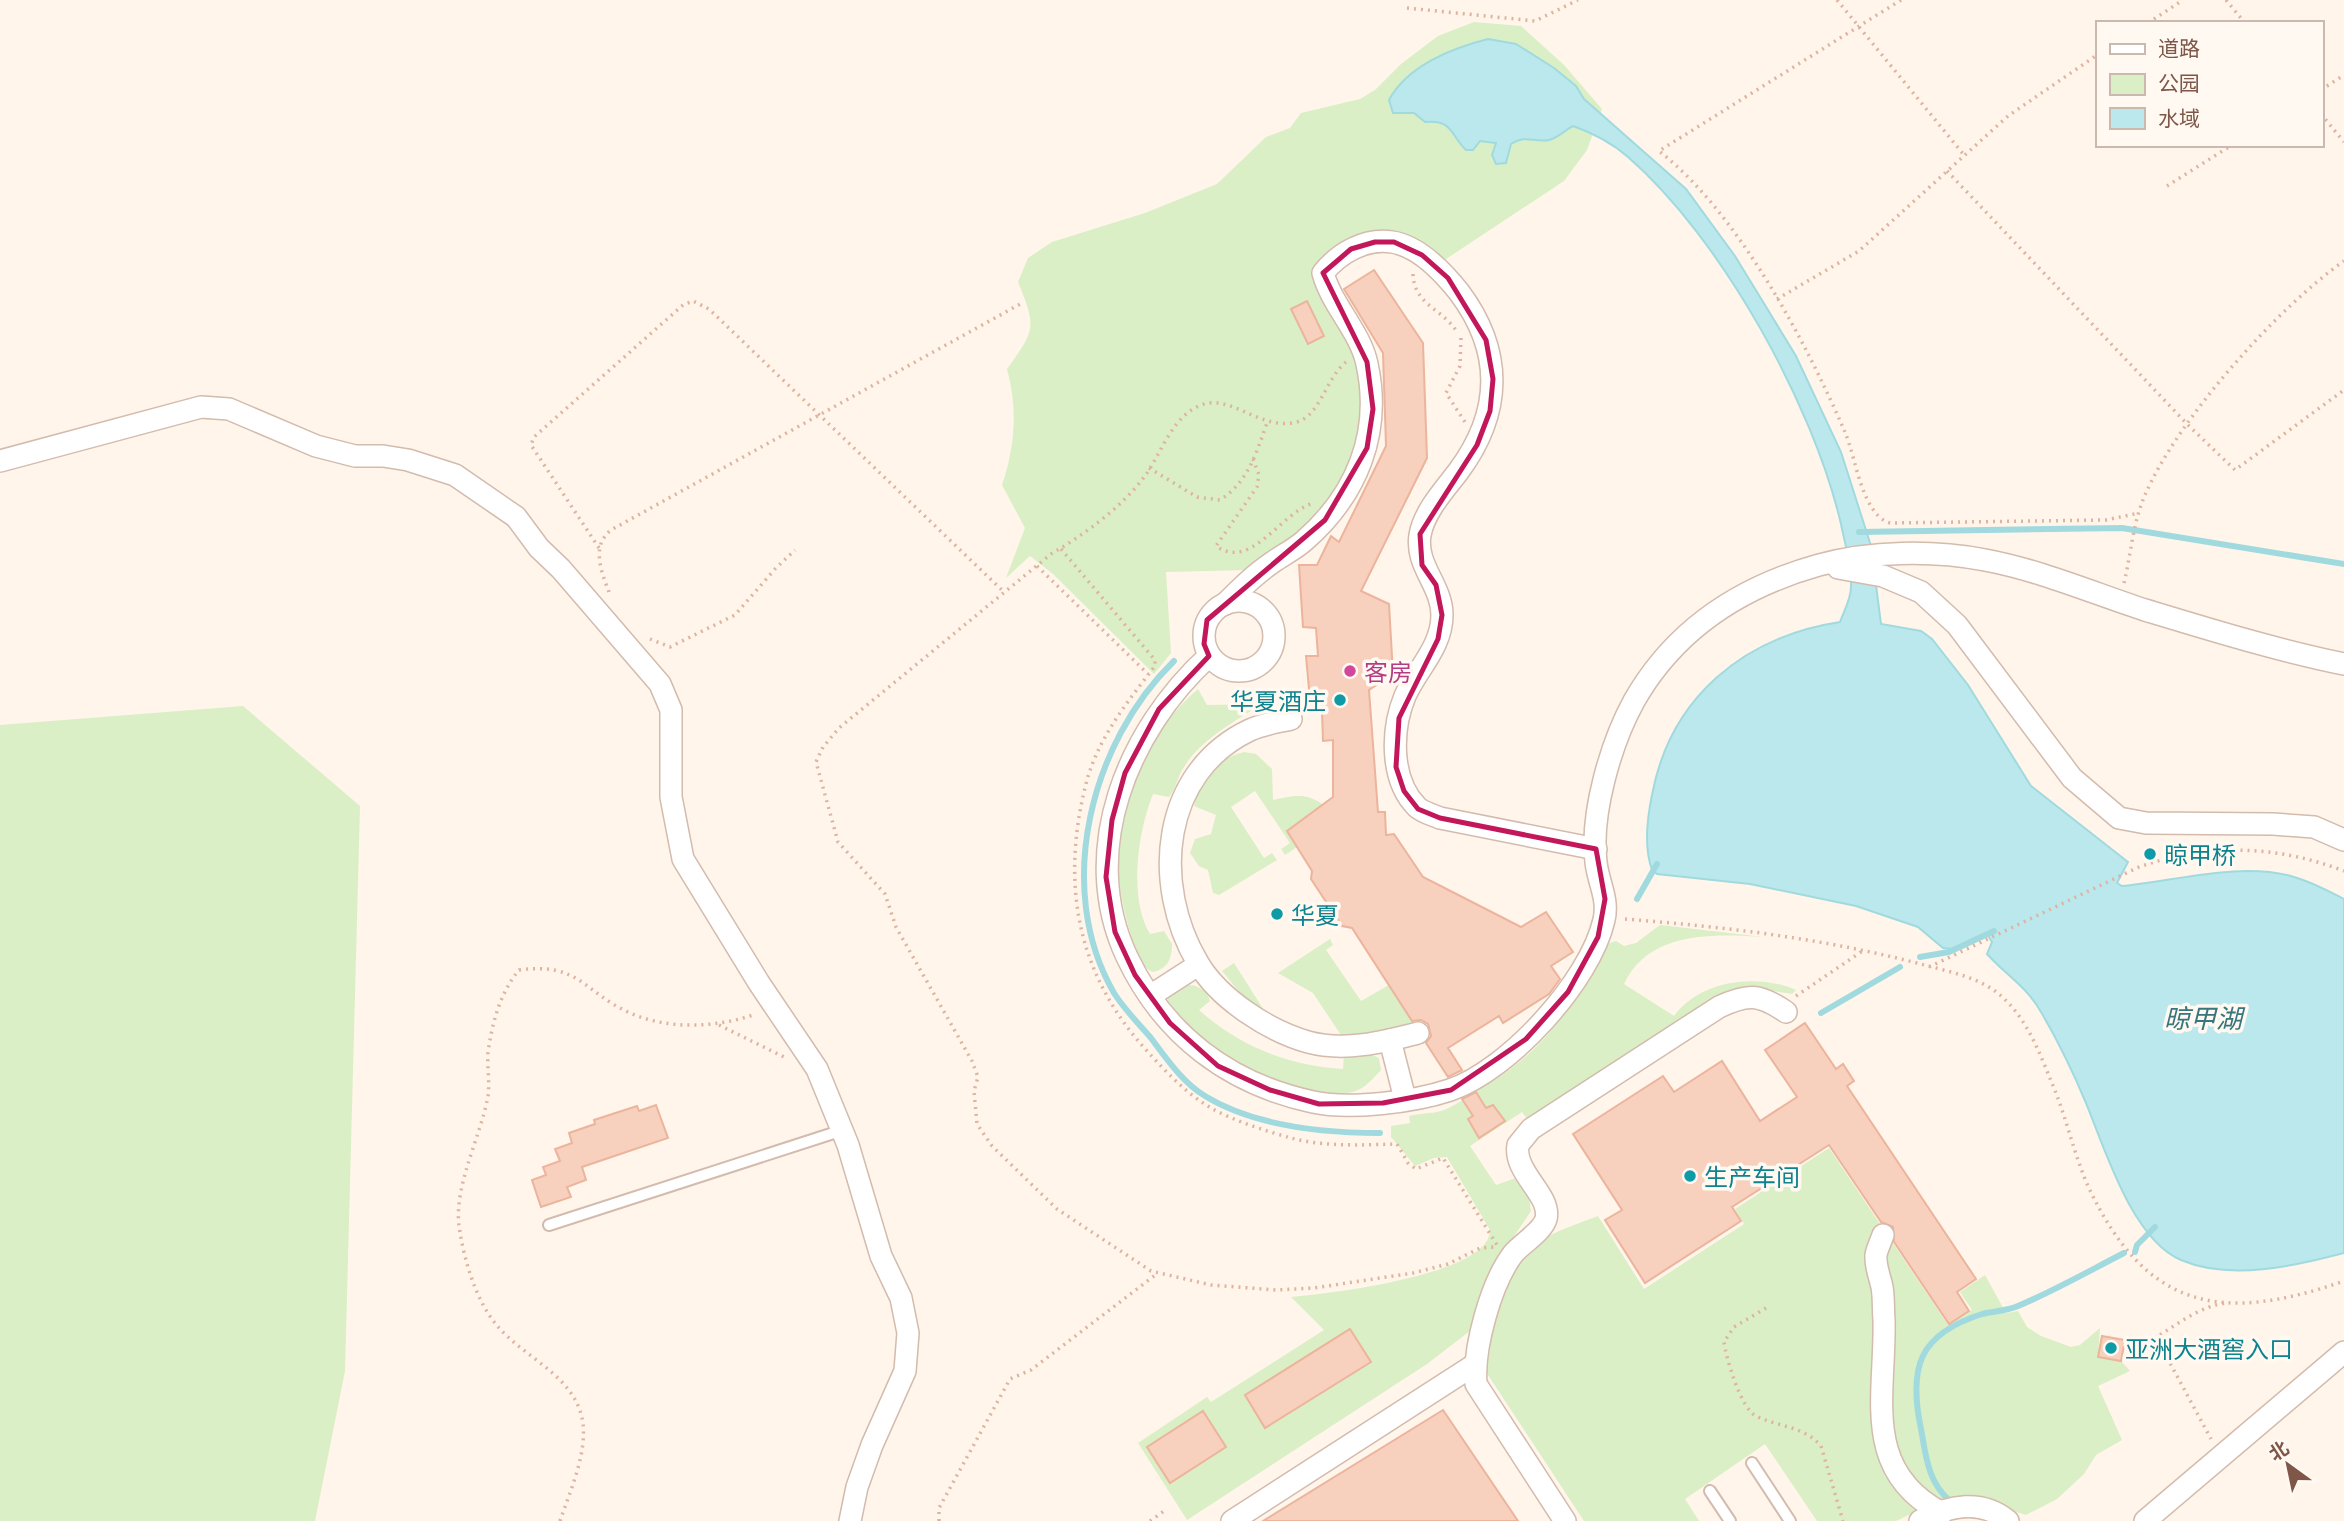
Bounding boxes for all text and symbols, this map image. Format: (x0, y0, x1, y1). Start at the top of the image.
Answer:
legend (2096, 21, 2323, 147)
text: 道路 (2158, 35, 2200, 60)
text: 公园 (2158, 70, 2200, 95)
text: 水域 (2158, 105, 2200, 130)
place label: 客房 (1364, 657, 1412, 686)
marker: 客房 (1342, 663, 1358, 679)
place label: 华夏酒庄 (1230, 686, 1326, 715)
marker: 华夏酒庄 (1332, 692, 1348, 708)
place label: 晾甲桥 (2164, 840, 2236, 869)
marker: 晾甲桥 (2142, 846, 2158, 862)
place label: 华夏 (1291, 900, 1339, 929)
marker: 华夏 (1269, 906, 1285, 922)
water label: 晾甲湖 (2164, 1002, 2246, 1033)
place label: 生产车间 (1704, 1162, 1800, 1191)
marker: 生产车间 (1682, 1168, 1698, 1184)
place label: 亚洲大酒窖入口 (2125, 1334, 2293, 1363)
marker: 亚洲大酒窖入口 (2103, 1340, 2119, 1356)
north arrow (2253, 1430, 2323, 1500)
text: 北 (2264, 1436, 2293, 1465)

